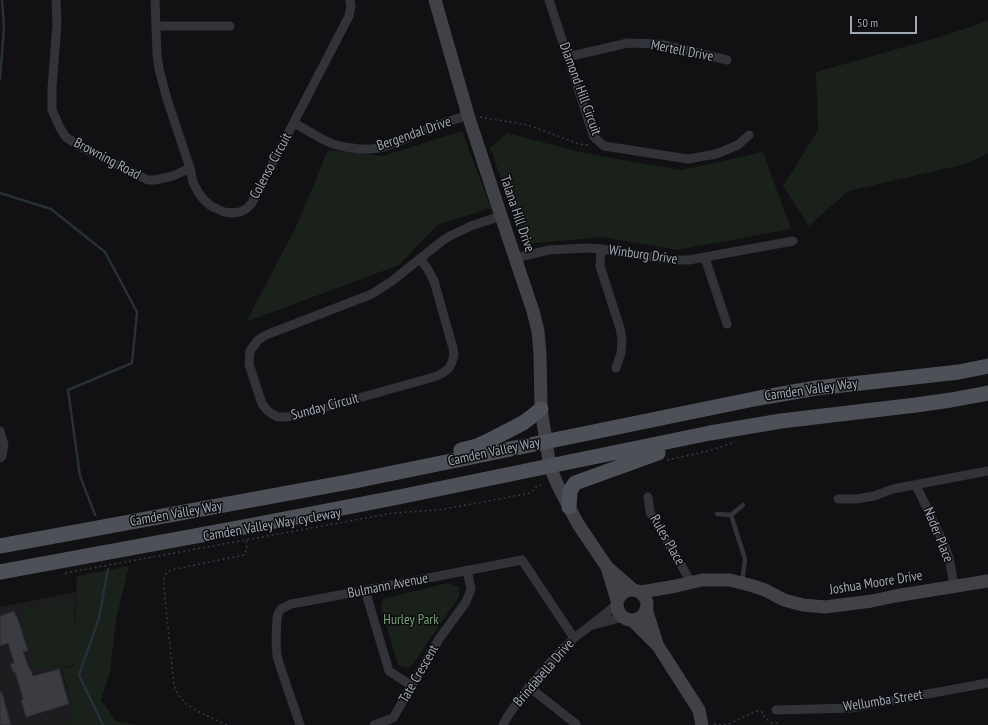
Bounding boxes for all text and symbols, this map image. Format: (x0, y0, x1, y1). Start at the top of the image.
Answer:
scale bar (852, 8, 919, 34)
text: 50 m (857, 15, 878, 30)
street label: Mertell Drive (649, 37, 715, 65)
street label: Diamond Hill Circuit (555, 40, 605, 138)
street label: Bergendal Drive (375, 113, 453, 155)
street label: Colenso Circuit (247, 130, 295, 202)
street label: Browning Road (71, 134, 143, 184)
street label: Talana Hill Drive (496, 174, 538, 254)
street label: Winburg Drive (608, 242, 678, 268)
street label: Camden Valley Way (764, 375, 858, 405)
street label: Sunday Circuit (289, 390, 361, 424)
street label: Camden Valley Way (447, 434, 541, 470)
street label: Camden Valley Way (128, 498, 224, 530)
street label: Camden Valley Way cycleway (202, 505, 342, 545)
street label: Nader Place (919, 505, 957, 565)
street label: Rules Place (646, 512, 688, 568)
street label: Joshua Moore Drive (828, 567, 924, 599)
street label: Bulmann Avenue (346, 570, 430, 602)
park label: Hurley Park (383, 612, 439, 628)
street label: Brindabella Drive (510, 636, 578, 710)
street label: Tate Crescent (396, 642, 442, 706)
street label: Wellumba Street (842, 686, 924, 716)

